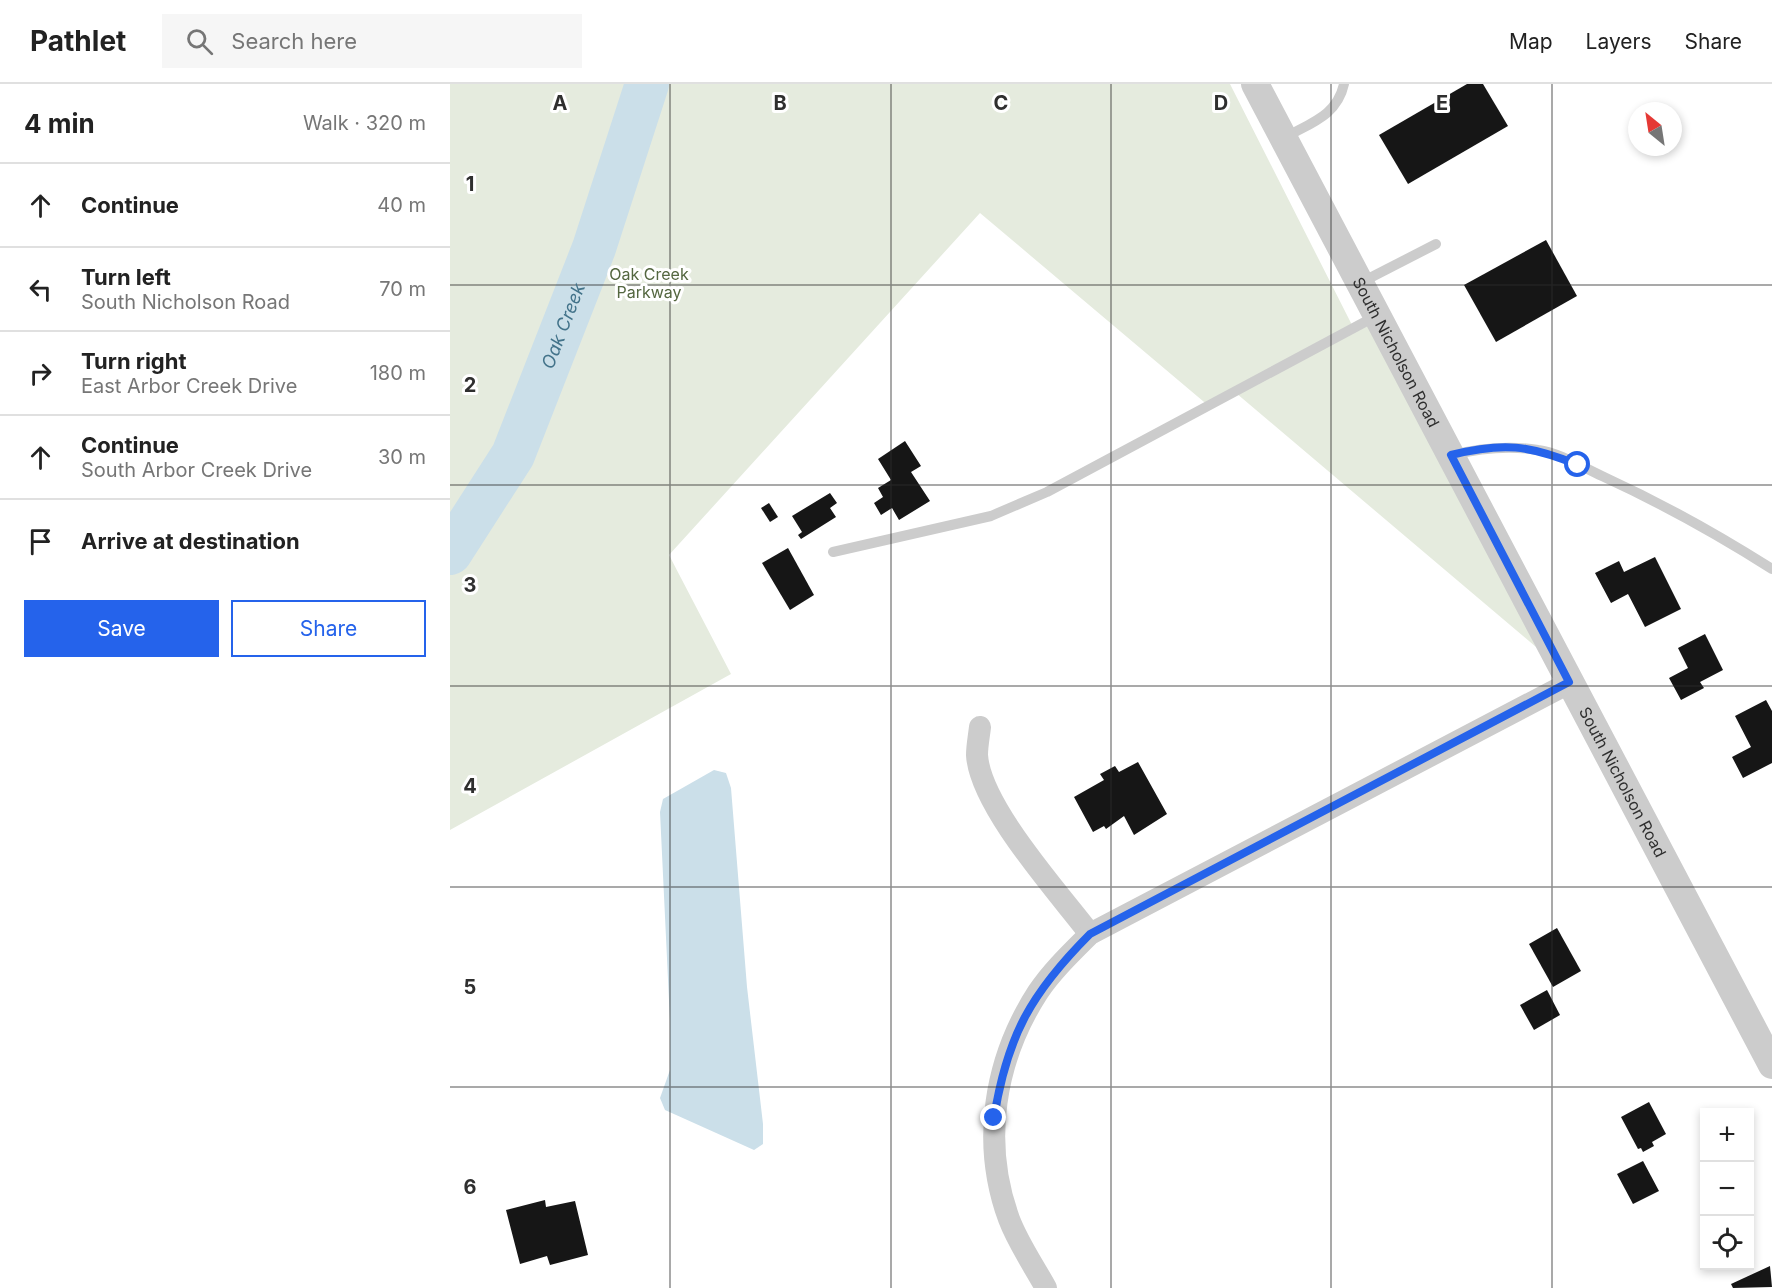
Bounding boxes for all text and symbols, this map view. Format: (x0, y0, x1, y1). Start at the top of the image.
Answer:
search box (162, 14, 582, 68)
text: Pathlet (30, 24, 126, 58)
icon: search (183, 25, 216, 58)
text: Search here (231, 28, 357, 54)
text: Map (1509, 29, 1553, 54)
text: Layers (1586, 29, 1652, 54)
text: Share (1685, 29, 1742, 54)
text: A (553, 91, 568, 115)
text: B (773, 91, 787, 115)
text: C (994, 91, 1008, 115)
text: D (1214, 91, 1228, 115)
text: E (1436, 91, 1448, 115)
north arrow (1628, 102, 1682, 156)
text: 4 min (24, 108, 95, 139)
text: Walk · 320 m (303, 111, 426, 135)
text: 1 (466, 172, 474, 196)
icon: ahead (24, 189, 57, 222)
text: Continue (81, 192, 179, 218)
text: 40 m (377, 193, 426, 217)
text: Turn left (81, 264, 171, 290)
park label: Oak Creek Parkway (609, 264, 689, 302)
icon: left (24, 273, 57, 306)
street label: South Nicholson Road (1348, 273, 1444, 431)
text: 70 m (379, 277, 426, 301)
water label: Oak Creek (537, 279, 590, 372)
text: South Nicholson Road (81, 290, 290, 314)
text: Turn right (81, 348, 187, 374)
icon: right (24, 357, 57, 390)
text: 180 m (370, 361, 426, 385)
text: 2 (464, 373, 476, 397)
text: East Arbor Creek Drive (81, 374, 297, 398)
text: Continue (81, 432, 179, 458)
icon: ahead (24, 441, 57, 474)
text: 30 m (378, 445, 426, 469)
route start (1564, 451, 1590, 477)
text: South Arbor Creek Drive (81, 458, 312, 482)
icon: arrive (24, 525, 57, 558)
text: Arrive at destination (81, 528, 300, 554)
text: 3 (464, 573, 476, 597)
button: Save (24, 600, 219, 657)
button: Share (231, 600, 426, 657)
street label: South Nicholson Road (1575, 703, 1671, 861)
text: 4 (463, 774, 477, 798)
text: 5 (464, 975, 476, 999)
route end (980, 1104, 1006, 1130)
map controls (1700, 1108, 1754, 1270)
button: + (1700, 1108, 1754, 1162)
button: − (1700, 1162, 1754, 1216)
text: 6 (464, 1175, 477, 1199)
button: locate (1700, 1216, 1754, 1270)

